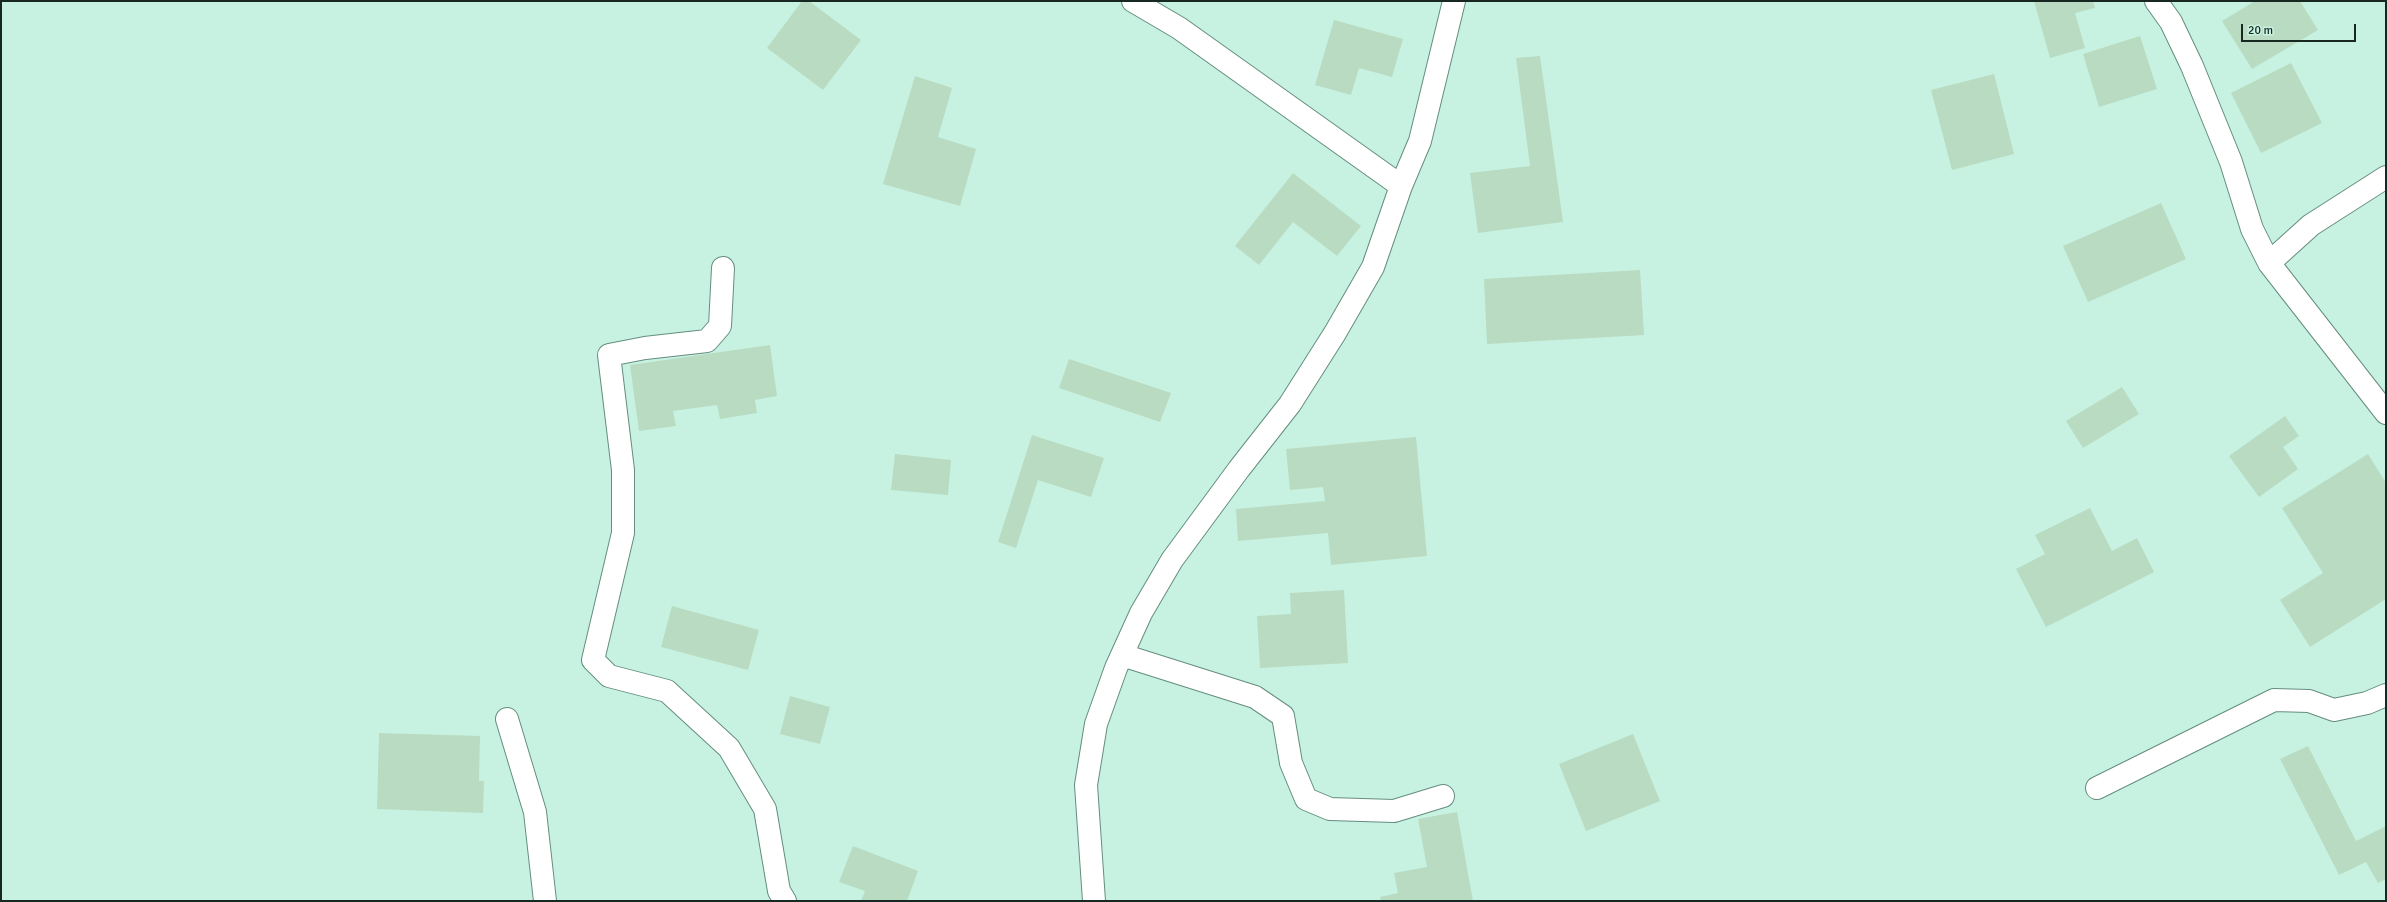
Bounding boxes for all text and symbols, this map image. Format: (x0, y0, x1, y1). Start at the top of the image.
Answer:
scale bar (2243, 16, 2358, 42)
text: 20 m (2248, 23, 2273, 38)

